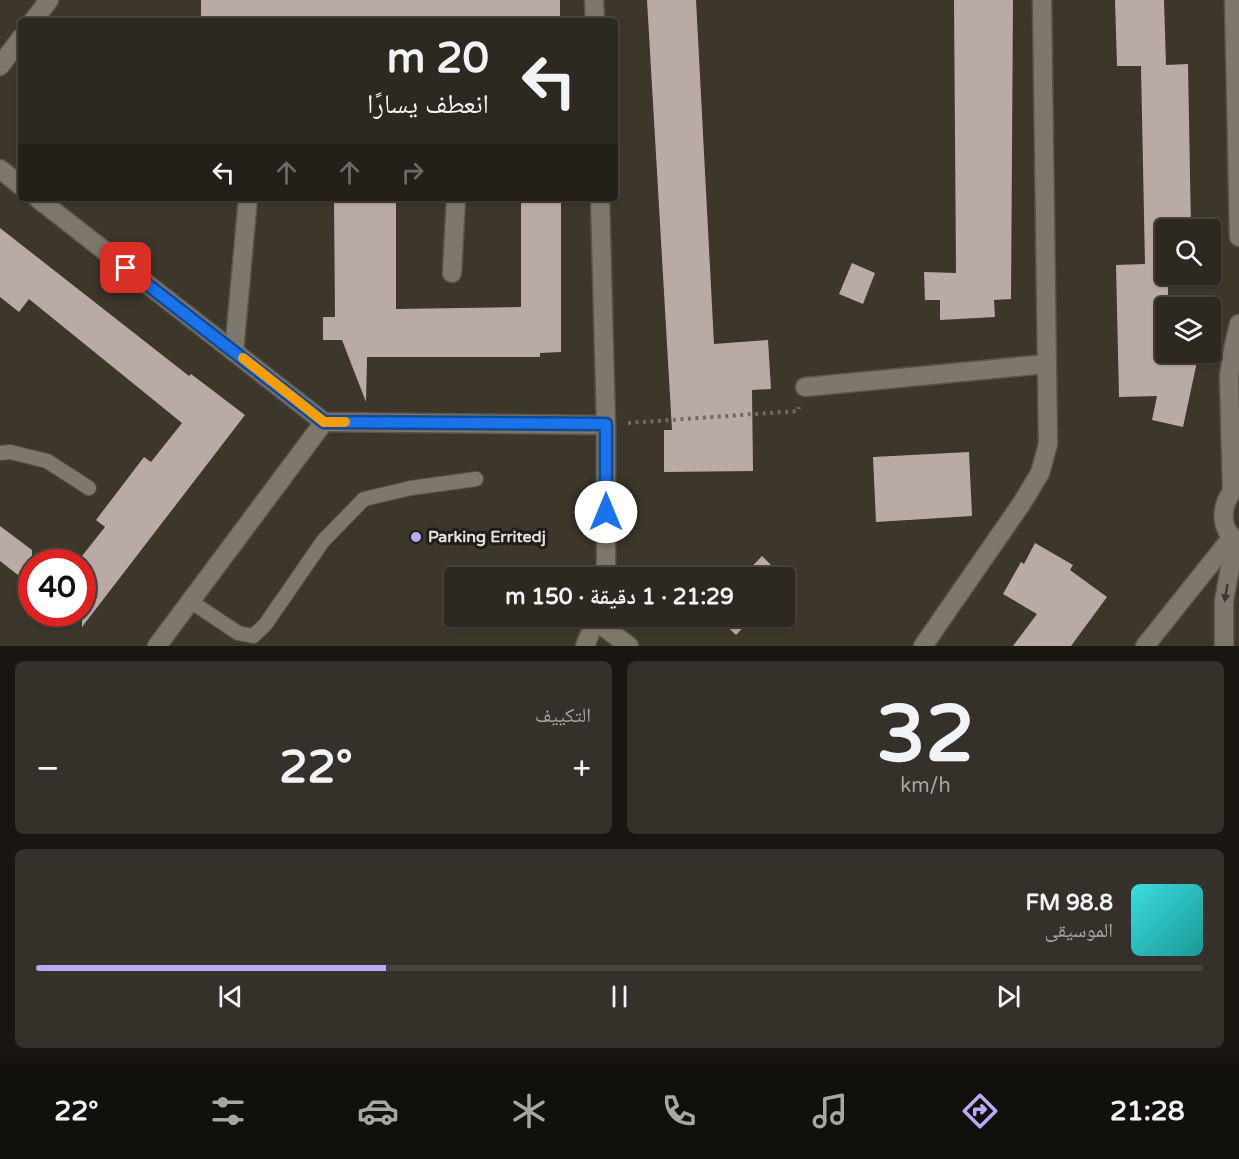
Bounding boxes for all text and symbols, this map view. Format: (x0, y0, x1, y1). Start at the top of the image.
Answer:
text: 20 m (387, 33, 489, 84)
icon: left (510, 42, 588, 120)
text: انعطف يسارًا (367, 88, 489, 121)
icon: left (207, 156, 240, 189)
icon: ahead (270, 156, 303, 189)
icon: ahead (333, 156, 366, 189)
icon: right (396, 156, 429, 189)
map controls (1155, 219, 1221, 363)
button: search (1155, 219, 1221, 285)
pin (100, 242, 151, 293)
icon: arrive (109, 251, 142, 284)
button: layers (1155, 297, 1221, 363)
position arrow (574, 480, 638, 544)
place label: Parking Erritedj (428, 527, 546, 547)
marker: Parking Erritedj (409, 530, 423, 544)
speed limit sign: 40 (18, 549, 96, 627)
text: 21:29 · 1 دقيقة · 150 m (505, 584, 734, 610)
one-way arrow (1221, 584, 1230, 603)
text: 32 (877, 688, 974, 782)
text: التكييف (535, 704, 591, 728)
text: 22° (279, 741, 353, 795)
text: − (36, 749, 60, 788)
text: + (572, 749, 591, 788)
text: km/h (900, 774, 951, 798)
text: 98.8 FM (1026, 890, 1113, 916)
text: الموسيقى (1045, 919, 1113, 943)
icon: previous (214, 980, 247, 1013)
icon: pause (603, 980, 636, 1013)
icon: next (992, 980, 1025, 1013)
icon: filters (207, 1090, 249, 1132)
icon: car (357, 1090, 399, 1132)
icon: climate (508, 1090, 550, 1132)
icon: phone (658, 1090, 700, 1132)
icon: music (809, 1090, 851, 1132)
icon: directions (959, 1090, 1001, 1132)
text: 22° (54, 1095, 98, 1128)
text: 21:28 (1110, 1095, 1185, 1128)

